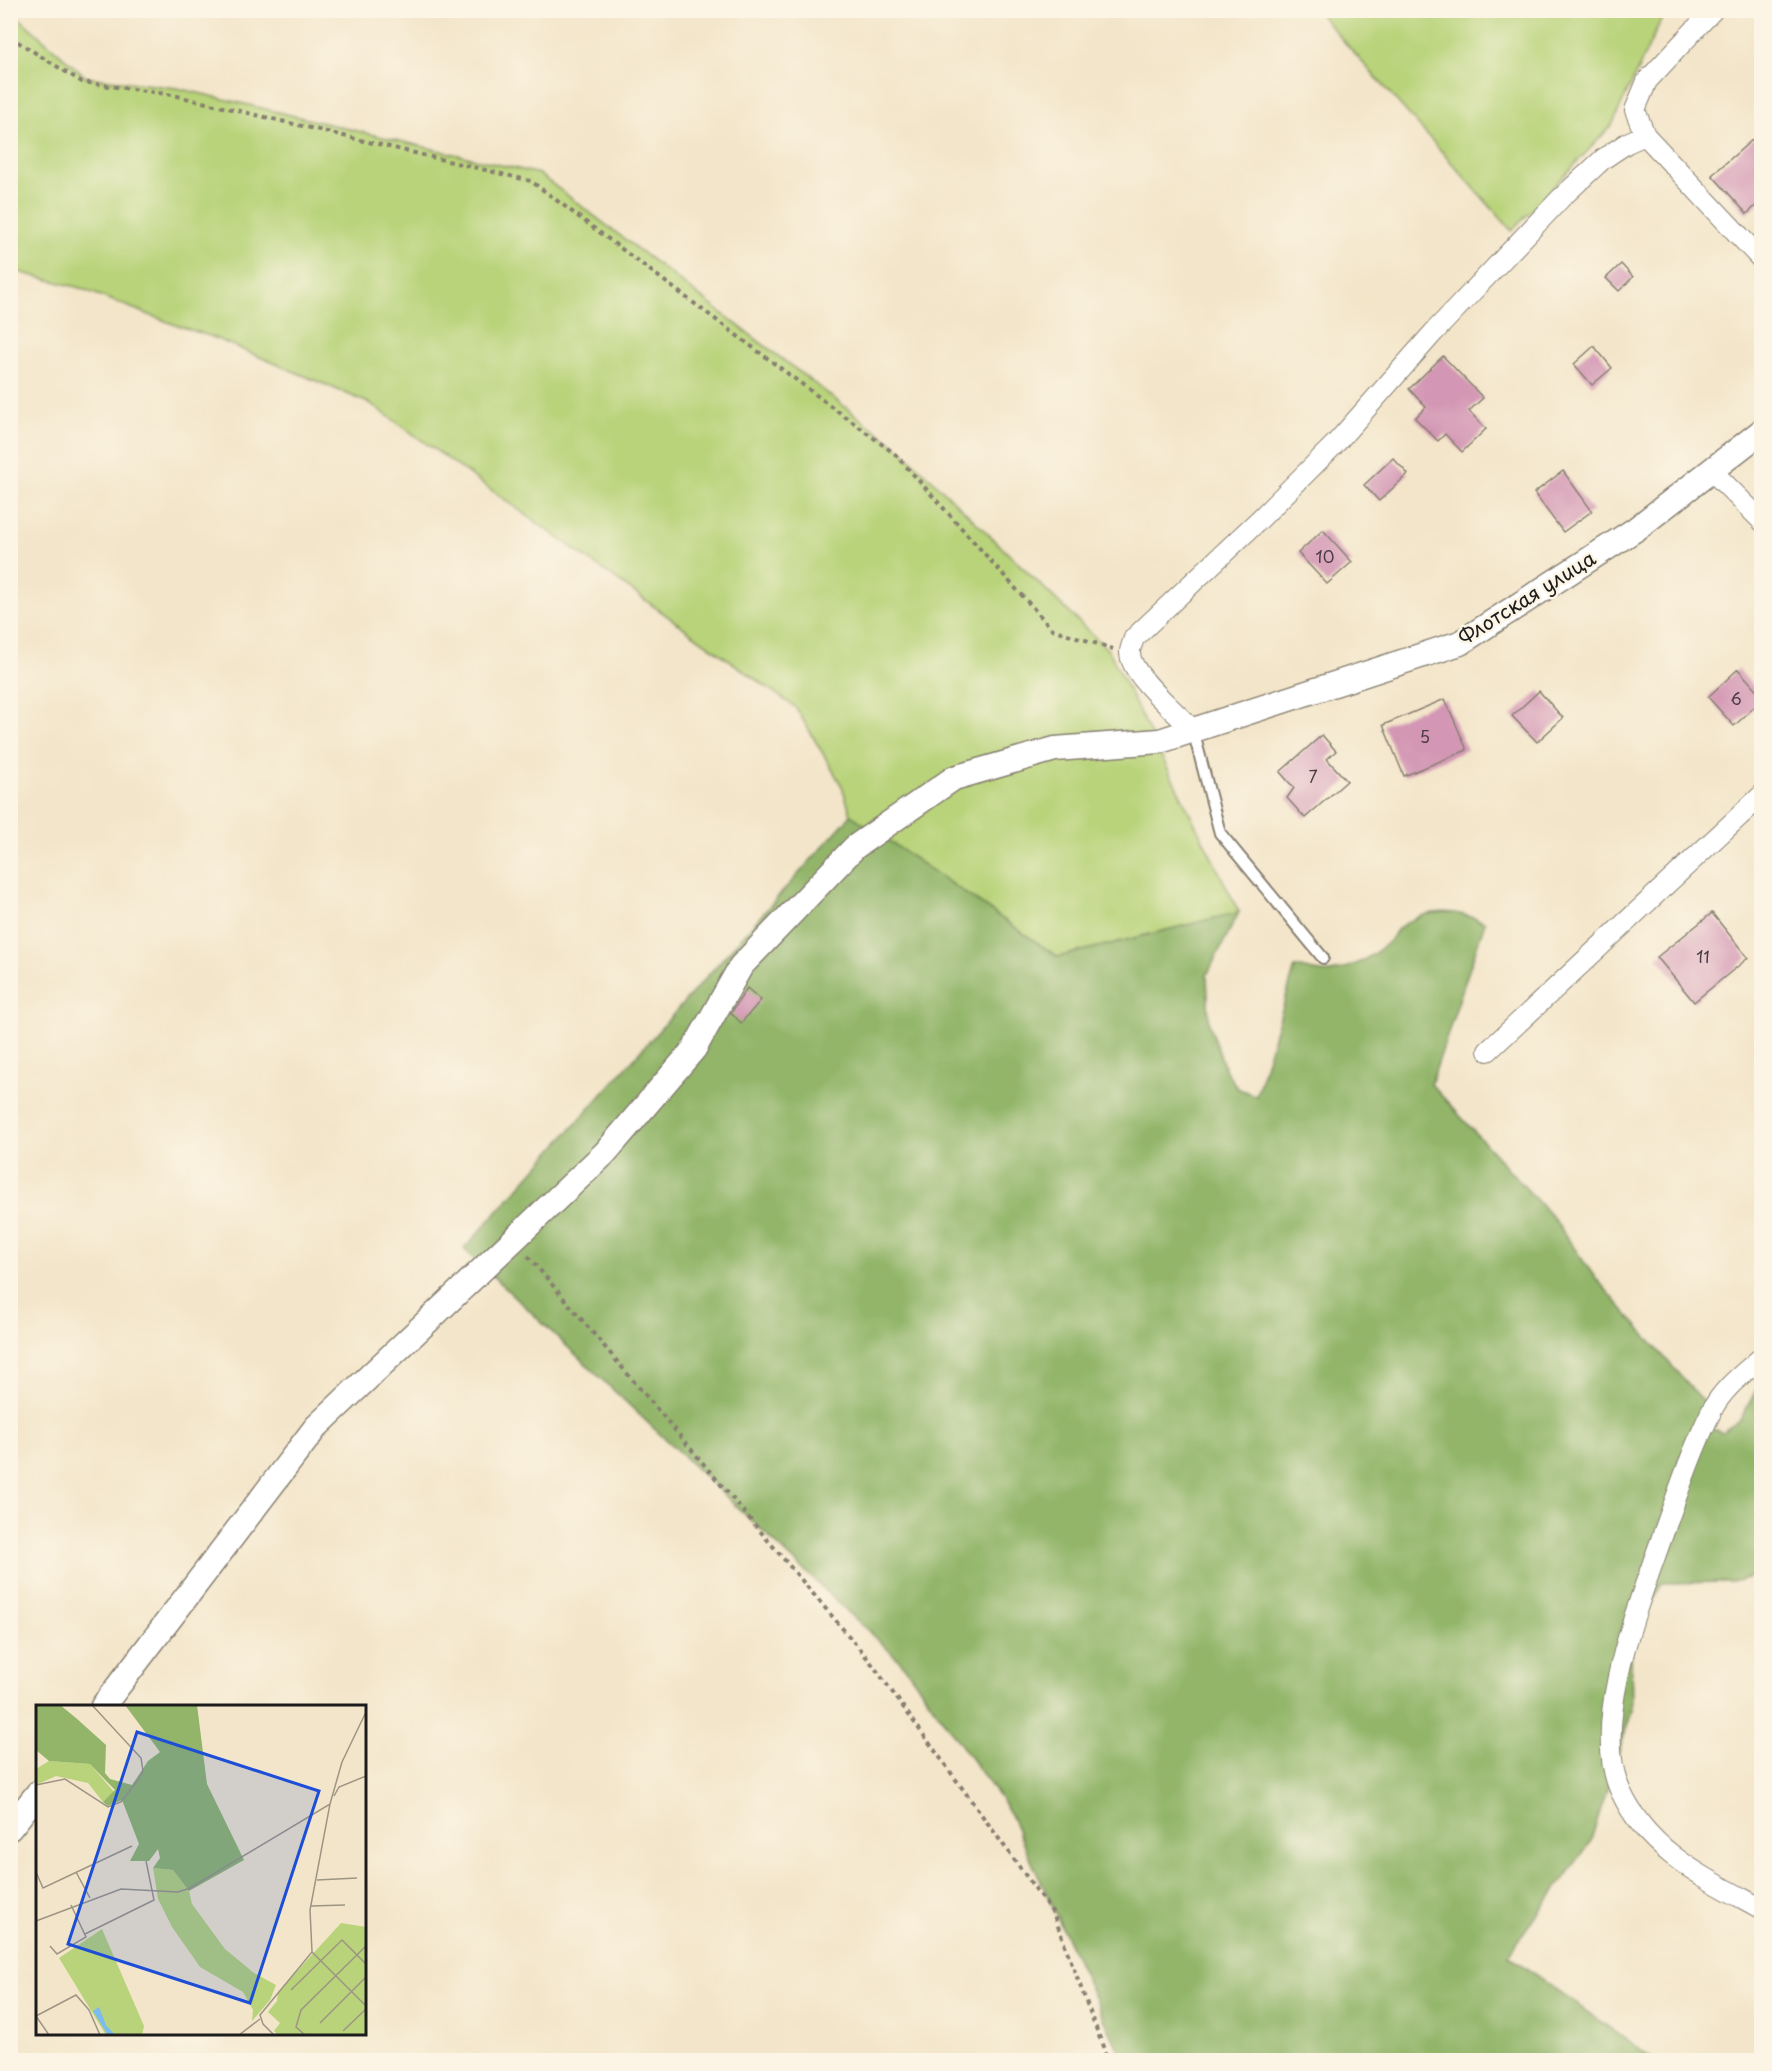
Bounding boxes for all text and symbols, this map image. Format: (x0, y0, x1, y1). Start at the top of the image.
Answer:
street label: Флотская улица (1452, 542, 1602, 652)
house number: 10 (1316, 544, 1334, 568)
house number: 6 (1730, 686, 1742, 710)
house number: 5 (1420, 724, 1430, 748)
house number: 7 (1308, 764, 1318, 788)
house number: 11 (1696, 944, 1710, 968)
inset map (36, 1705, 366, 2035)

